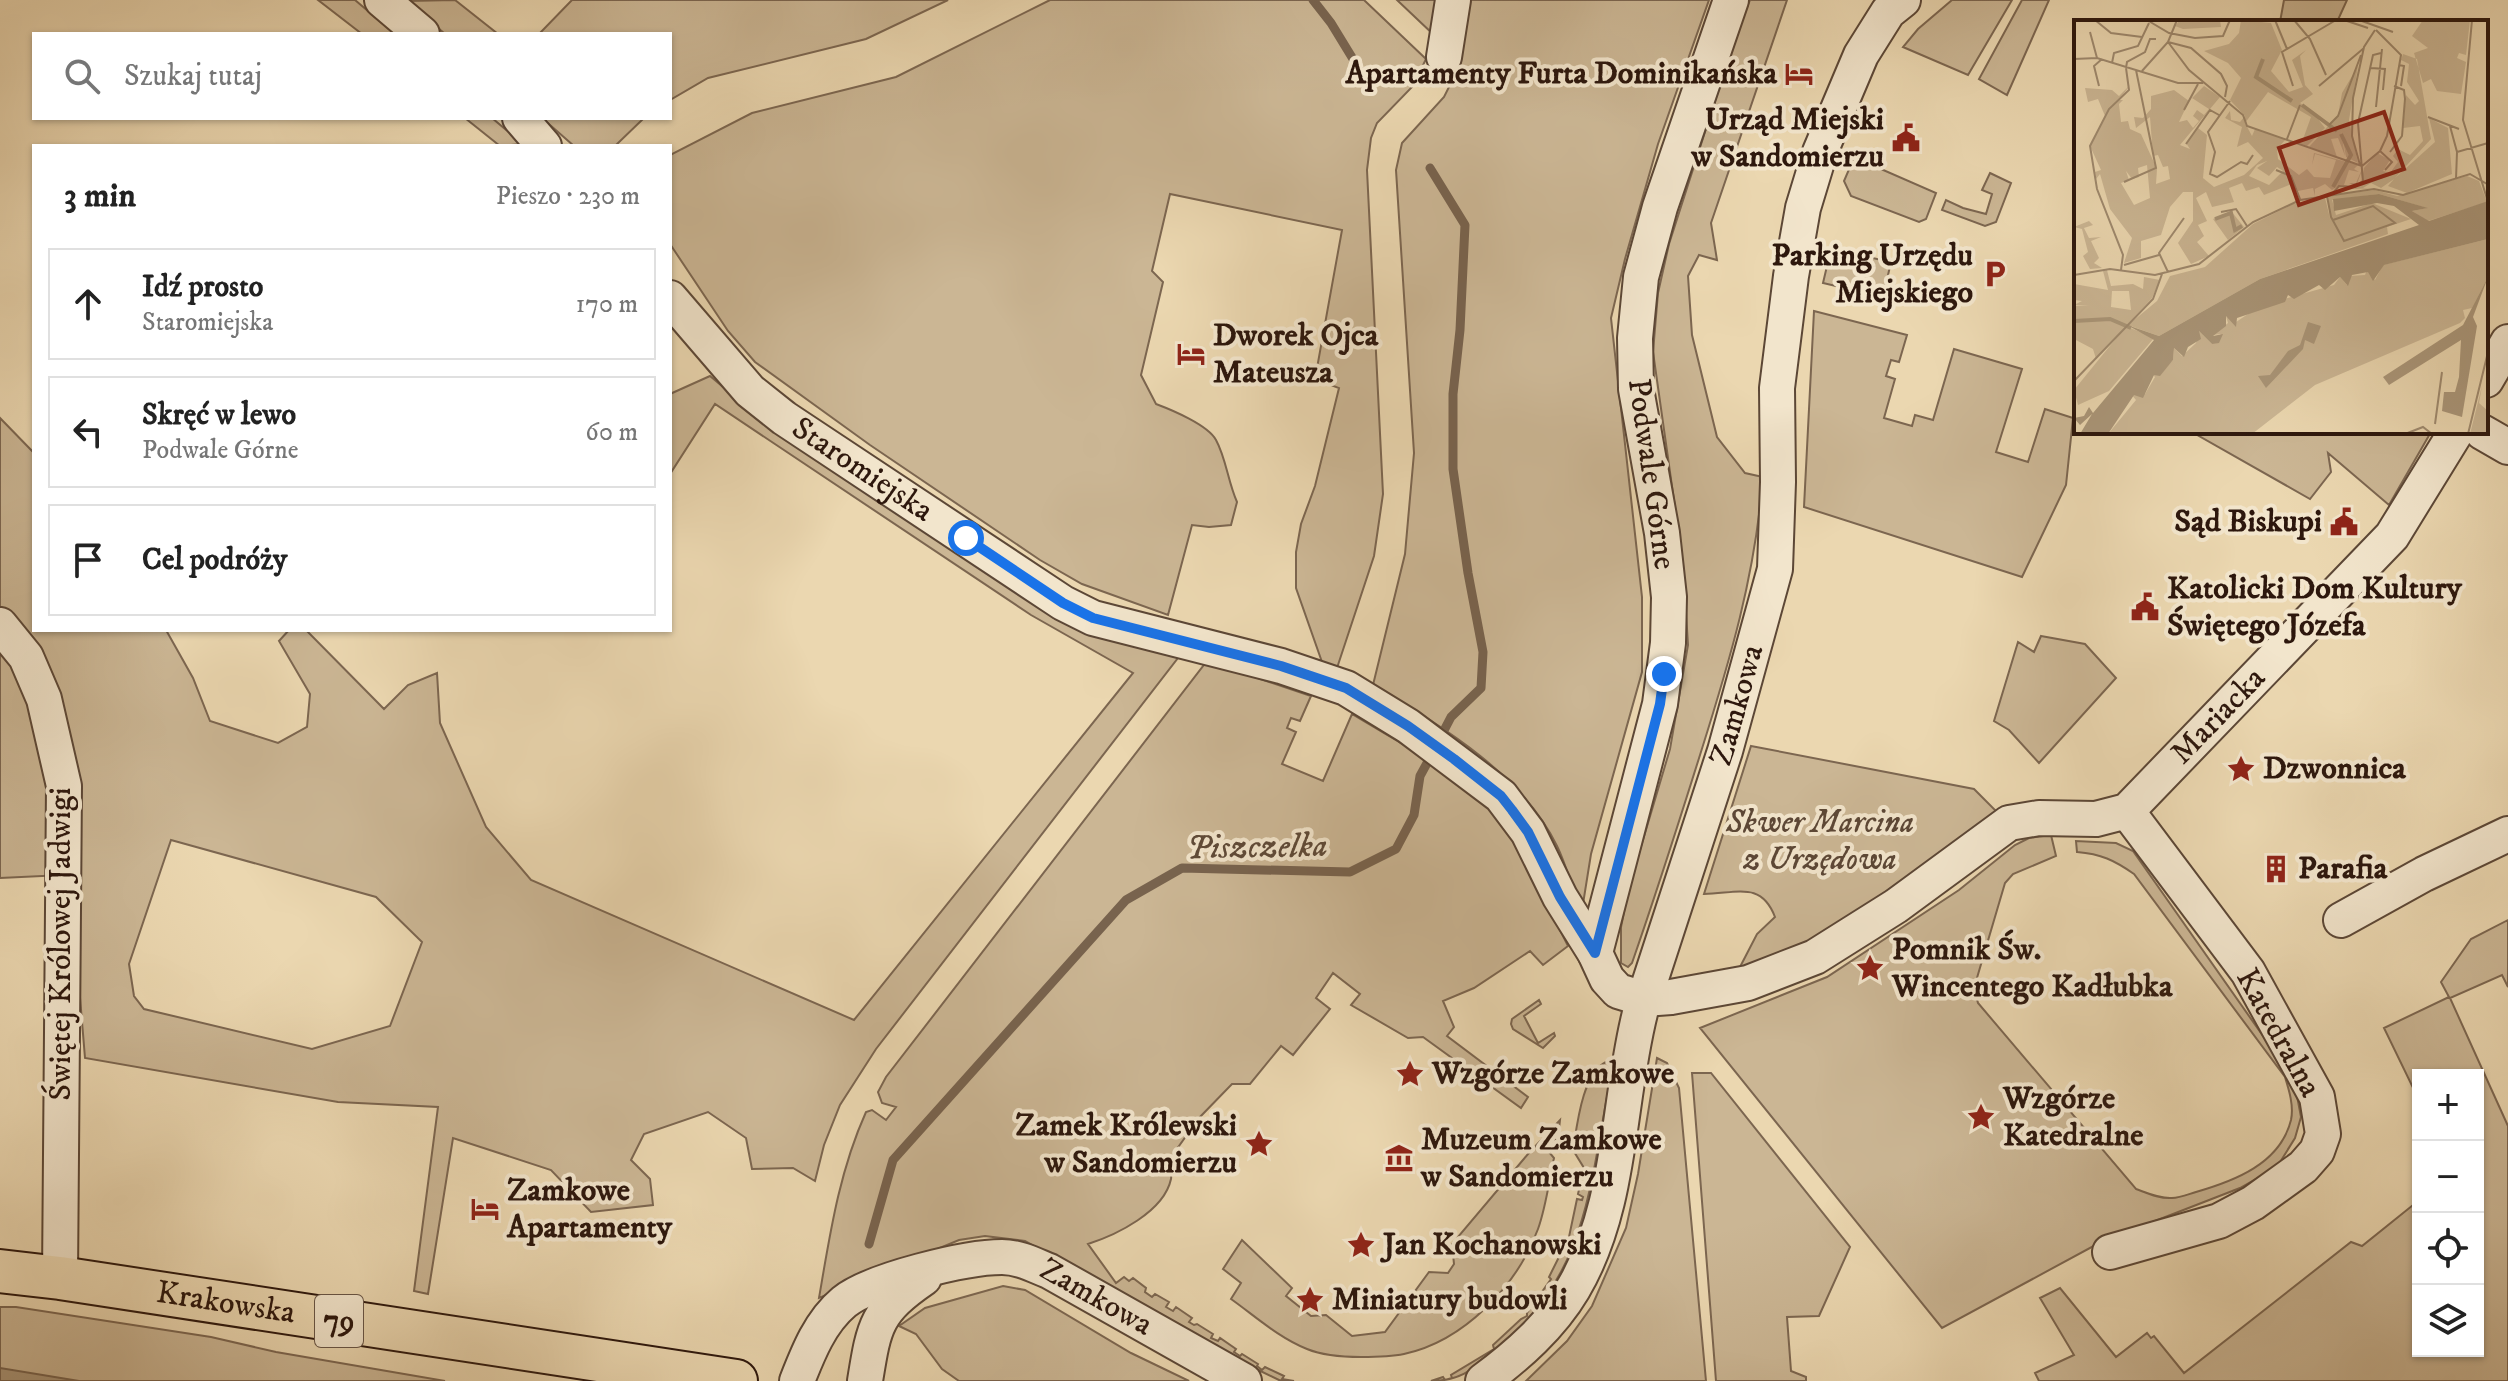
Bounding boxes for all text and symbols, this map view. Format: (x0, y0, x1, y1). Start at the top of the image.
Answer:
inset map (2074, 20, 2488, 434)
search box (32, 32, 672, 120)
icon: search (60, 54, 104, 98)
place label: Apartamenty Furta Dominikańska (1344, 54, 1777, 94)
text: Szukaj tutaj (124, 58, 262, 95)
hotel icon: Apartamenty Furta Dominikańska (1784, 59, 1814, 89)
place label: Urząd Miejski w Sandomierzu (1690, 100, 1884, 177)
public building icon: Urząd Miejski w Sandomierzu (1891, 123, 1921, 153)
text: 3 min (64, 175, 136, 217)
text: Pieszo · 230 m (496, 180, 640, 213)
place label: Parking Urzędu Miejskiego (1772, 236, 1973, 313)
parking icon: Parking Urzędu Miejskiego (1980, 259, 2010, 289)
text: Idź prosto (142, 269, 263, 306)
icon: ahead (66, 282, 110, 326)
text: 170 m (576, 288, 638, 321)
text: Staromiejska (142, 306, 273, 339)
place label: Dworek Ojca Mateusza (1213, 316, 1379, 393)
hotel icon: Dworek Ojca Mateusza (1176, 339, 1206, 369)
street label: Podwale Górne (1618, 376, 1684, 572)
text: Skręć w lewo (142, 397, 296, 434)
street label: Staromiejska (784, 409, 941, 531)
icon: left (66, 410, 110, 454)
text: 60 m (585, 416, 638, 449)
text: Podwale Górne (142, 434, 299, 467)
place label: Sąd Biskupi (2174, 502, 2322, 542)
public building icon: Sąd Biskupi (2329, 507, 2359, 537)
route start (948, 520, 984, 556)
icon: arrive (66, 538, 110, 582)
text: Cel podróży (142, 542, 287, 579)
place label: Katolicki Dom Kultury Świętego Józefa (2167, 569, 2462, 646)
public building icon: Katolicki Dom Kultury Świętego Józefa (2130, 592, 2160, 622)
street label: Zamkowa (1702, 640, 1773, 771)
route end (1646, 656, 1682, 692)
street label: Mariacka (2162, 659, 2275, 773)
place label: Dzwonnica (2263, 749, 2406, 789)
place icon: Dzwonnica (2226, 754, 2256, 784)
street label: Świętej Królowej Jadwigi (41, 787, 81, 1101)
park label: Skwer Marcina z Urzędowa (1725, 803, 1914, 880)
water label: Piszczelka (1186, 825, 1328, 869)
place label: Parafia (2298, 849, 2388, 889)
building icon: Parafia (2261, 854, 2291, 884)
place label: Pomnik Św. Wincentego Kadłubka (1891, 929, 2173, 1007)
place icon: Pomnik Św. Wincentego Kadłubka (1855, 953, 1885, 983)
street label: Katedralna (2226, 962, 2330, 1105)
place label: Wzgórze Zamkowe (1431, 1054, 1674, 1094)
place icon: Wzgórze Zamkowe (1395, 1059, 1425, 1089)
map controls (2412, 1069, 2484, 1357)
button: + (2412, 1069, 2484, 1141)
place label: Wzgórze Katedralne (2002, 1079, 2144, 1156)
place icon: Wzgórze Katedralne (1966, 1102, 1996, 1132)
place label: Zamek Królewski w Sandomierzu (1015, 1106, 1237, 1183)
place label: Muzeum Zamkowe w Sandomierzu (1420, 1120, 1662, 1197)
place icon: Zamek Królewski w Sandomierzu (1244, 1129, 1274, 1159)
button: − (2412, 1141, 2484, 1213)
museum icon: Muzeum Zamkowe w Sandomierzu (1384, 1143, 1414, 1173)
place label: Zamkowe Apartamenty (506, 1171, 673, 1248)
hotel icon: Zamkowe Apartamenty (470, 1194, 500, 1224)
button: locate (2412, 1213, 2484, 1285)
place label: Jan Kochanowski (1380, 1225, 1602, 1265)
place icon: Jan Kochanowski (1346, 1230, 1376, 1260)
street label: Zamkowa (1032, 1250, 1160, 1345)
street label: Krakowska (154, 1273, 298, 1334)
place label: Miniatury budowli (1332, 1280, 1567, 1320)
place icon: Miniatury budowli (1295, 1285, 1325, 1315)
button: layers (2412, 1285, 2484, 1357)
road number: 79 (315, 1295, 363, 1347)

